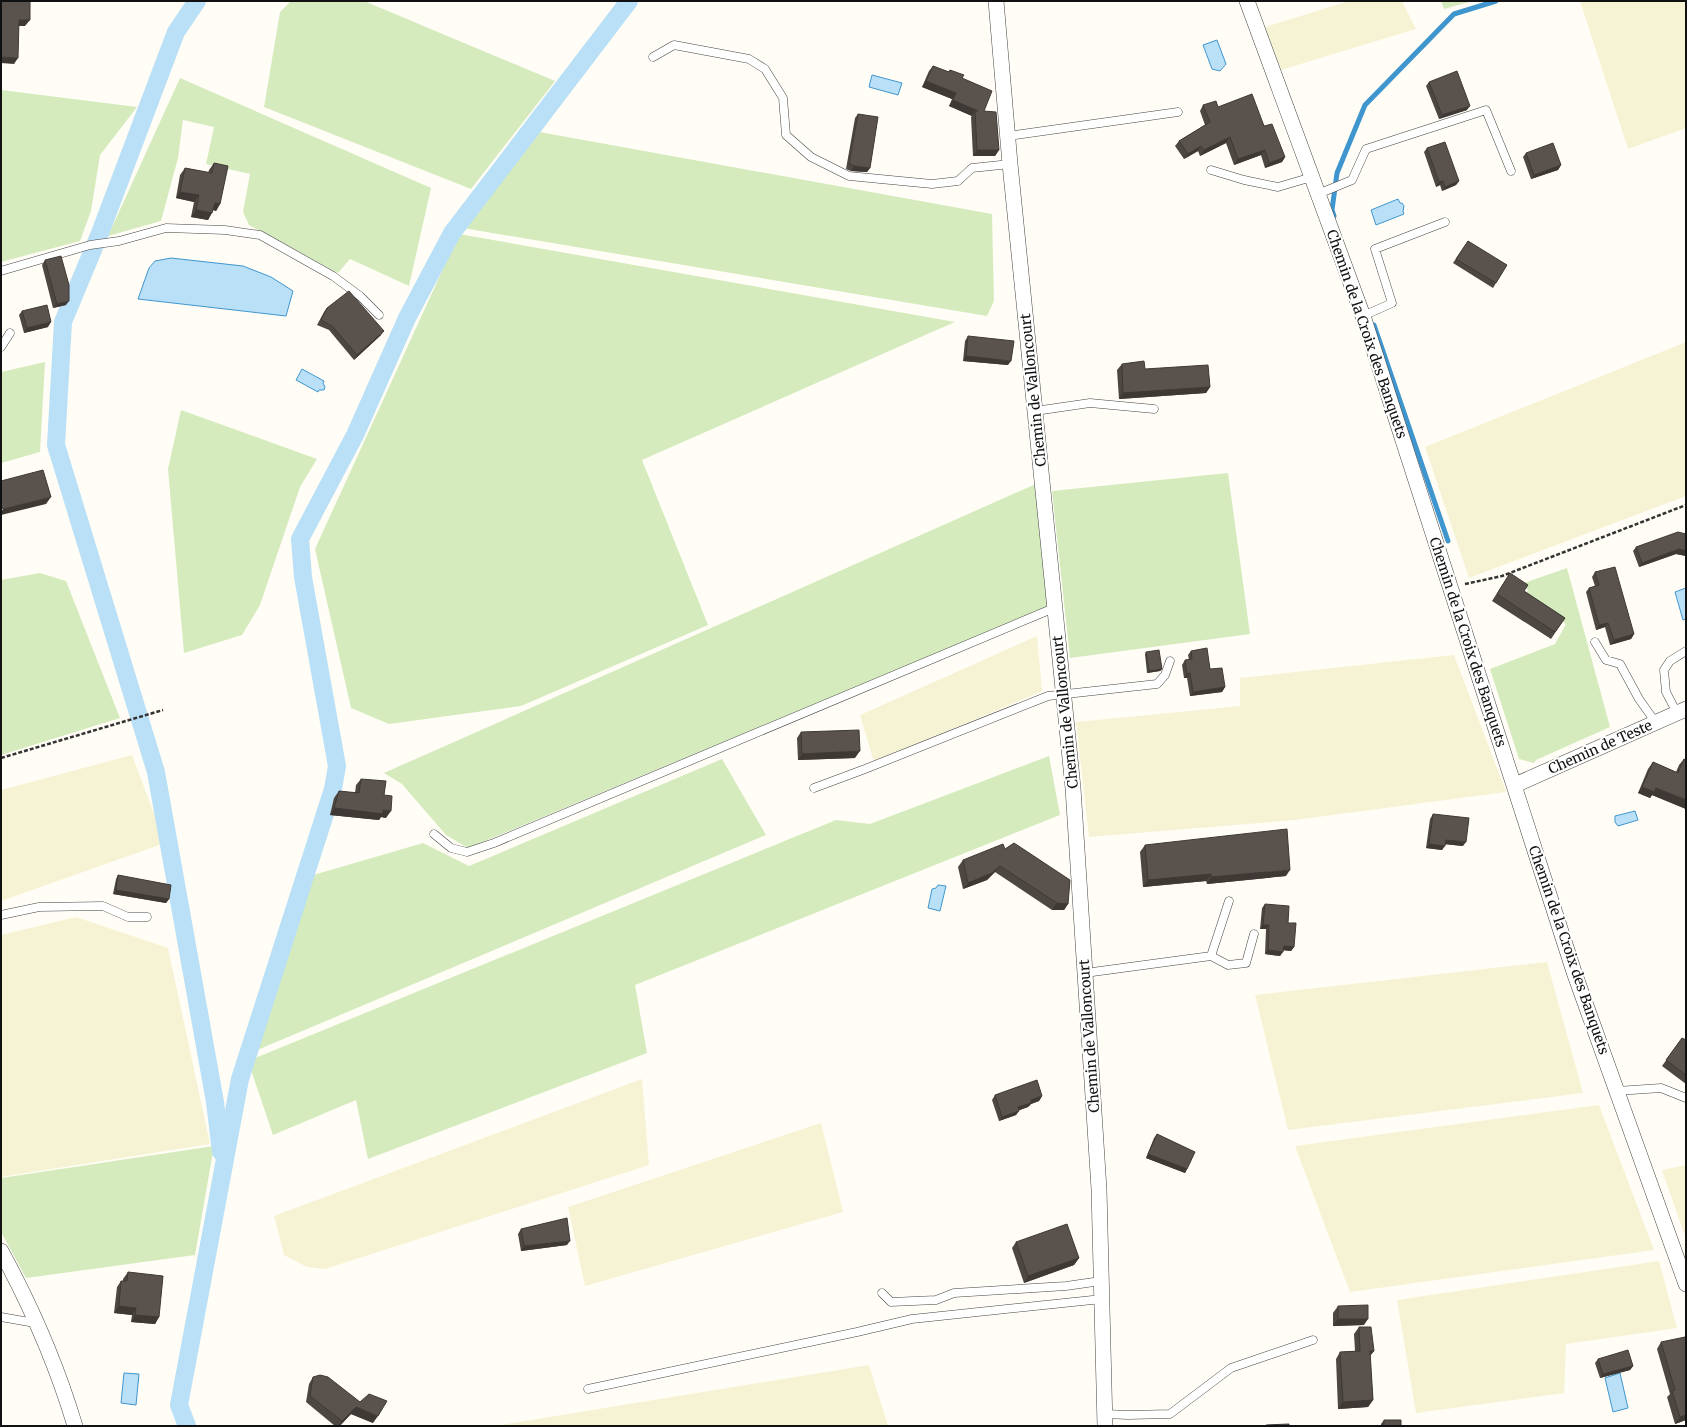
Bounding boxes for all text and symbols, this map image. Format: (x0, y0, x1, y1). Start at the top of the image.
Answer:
street label: Chemin de la Croix des Banquets (1323, 227, 1411, 441)
street label: Chemin de Valloncourt (1016, 312, 1050, 467)
street label: Chemin de la Croix des Banquets (1426, 535, 1511, 749)
street label: Chemin de Valloncourt (1048, 634, 1082, 789)
street label: Chemin de Teste (1545, 716, 1655, 778)
street label: Chemin de la Croix des Banquets (1525, 843, 1613, 1057)
street label: Chemin de Valloncourt (1075, 958, 1103, 1113)

